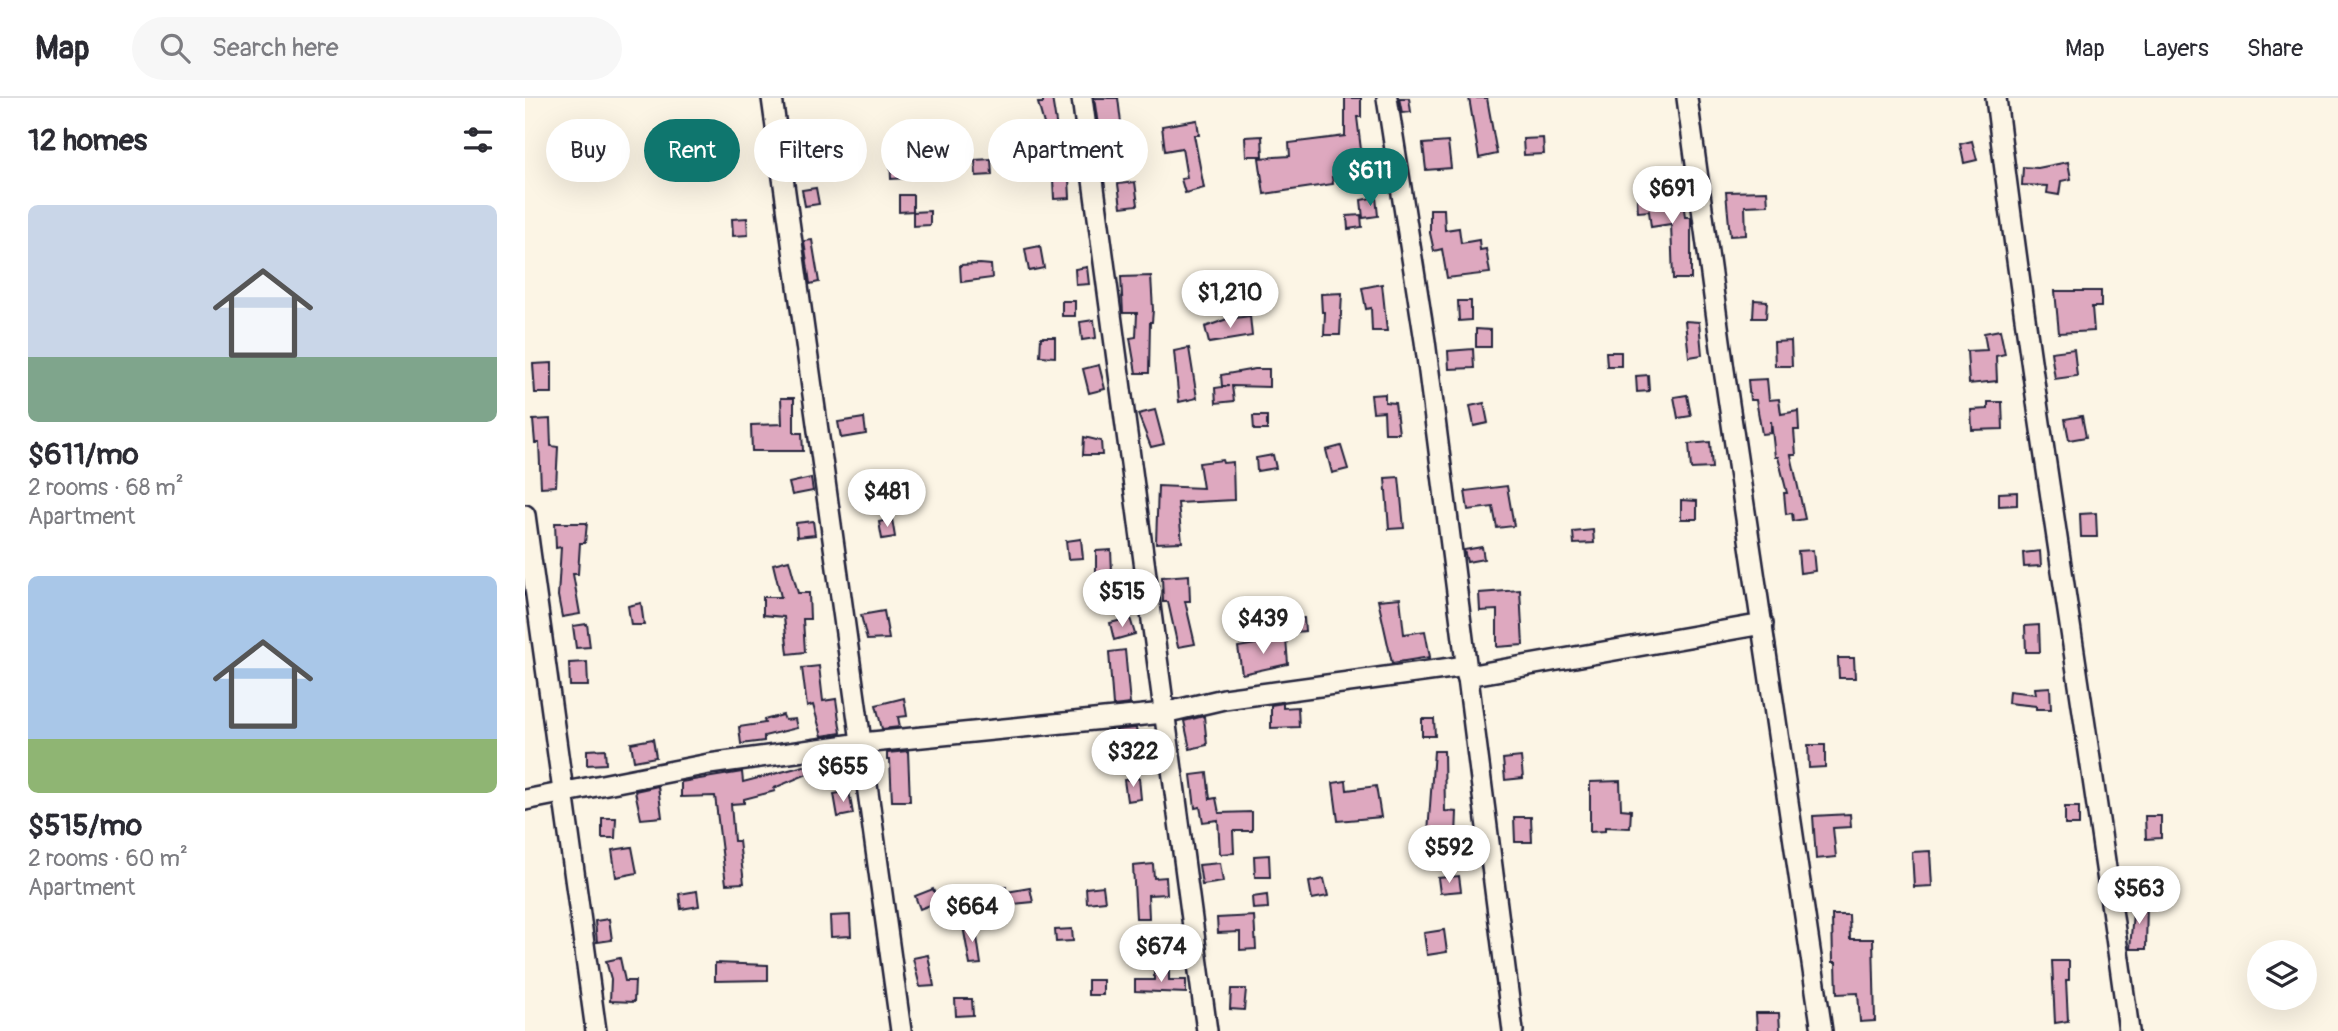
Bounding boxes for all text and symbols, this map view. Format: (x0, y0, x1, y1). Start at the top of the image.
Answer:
search box (132, 17, 622, 80)
text: Map (35, 28, 90, 69)
icon: search (156, 29, 194, 67)
text: Search here (212, 32, 339, 64)
text: Map (2065, 34, 2105, 63)
text: Layers (2143, 34, 2209, 63)
text: Share (2247, 34, 2303, 63)
chip: Buy (546, 119, 630, 182)
chip: Rent (644, 119, 740, 182)
chip: Filters (754, 119, 867, 182)
chip: New (881, 119, 974, 182)
chip: Apartment (988, 119, 1148, 182)
icon: filters (459, 121, 497, 159)
text: 12 homes (28, 122, 147, 159)
pin: $611 (1329, 148, 1411, 208)
text: $611 (1348, 156, 1392, 185)
pin: $691 (1631, 166, 1713, 226)
text: $691 (1649, 174, 1695, 203)
icon: home (200, 250, 326, 376)
pin: $1,210 (1173, 271, 1287, 330)
text: $1,210 (1198, 278, 1262, 307)
text: $611/mo (28, 436, 139, 473)
pin: $481 (846, 470, 928, 529)
text: 2 rooms · 68 m² (28, 473, 184, 502)
text: $481 (864, 477, 910, 506)
text: Apartment (28, 502, 135, 531)
pin: $515 (1081, 570, 1163, 629)
text: $515 (1099, 577, 1145, 606)
pin: $439 (1222, 596, 1304, 656)
text: $439 (1238, 604, 1288, 633)
icon: home (200, 621, 326, 747)
pin: $322 (1092, 730, 1174, 789)
text: $322 (1107, 737, 1159, 766)
pin: $655 (802, 744, 884, 804)
text: $655 (818, 752, 868, 781)
text: $515/mo (28, 807, 142, 844)
pin: $592 (1408, 826, 1490, 885)
text: $592 (1424, 833, 1474, 862)
text: 2 rooms · 60 m² (28, 844, 188, 873)
pin: $563 (2098, 866, 2180, 926)
text: Apartment (28, 873, 135, 902)
text: $563 (2113, 874, 2165, 903)
pin: $664 (931, 884, 1013, 944)
text: $664 (946, 892, 998, 921)
pin: $674 (1120, 924, 1202, 984)
text: $674 (1135, 932, 1187, 961)
map controls (2247, 940, 2317, 1010)
button: layers (2247, 940, 2317, 1010)

